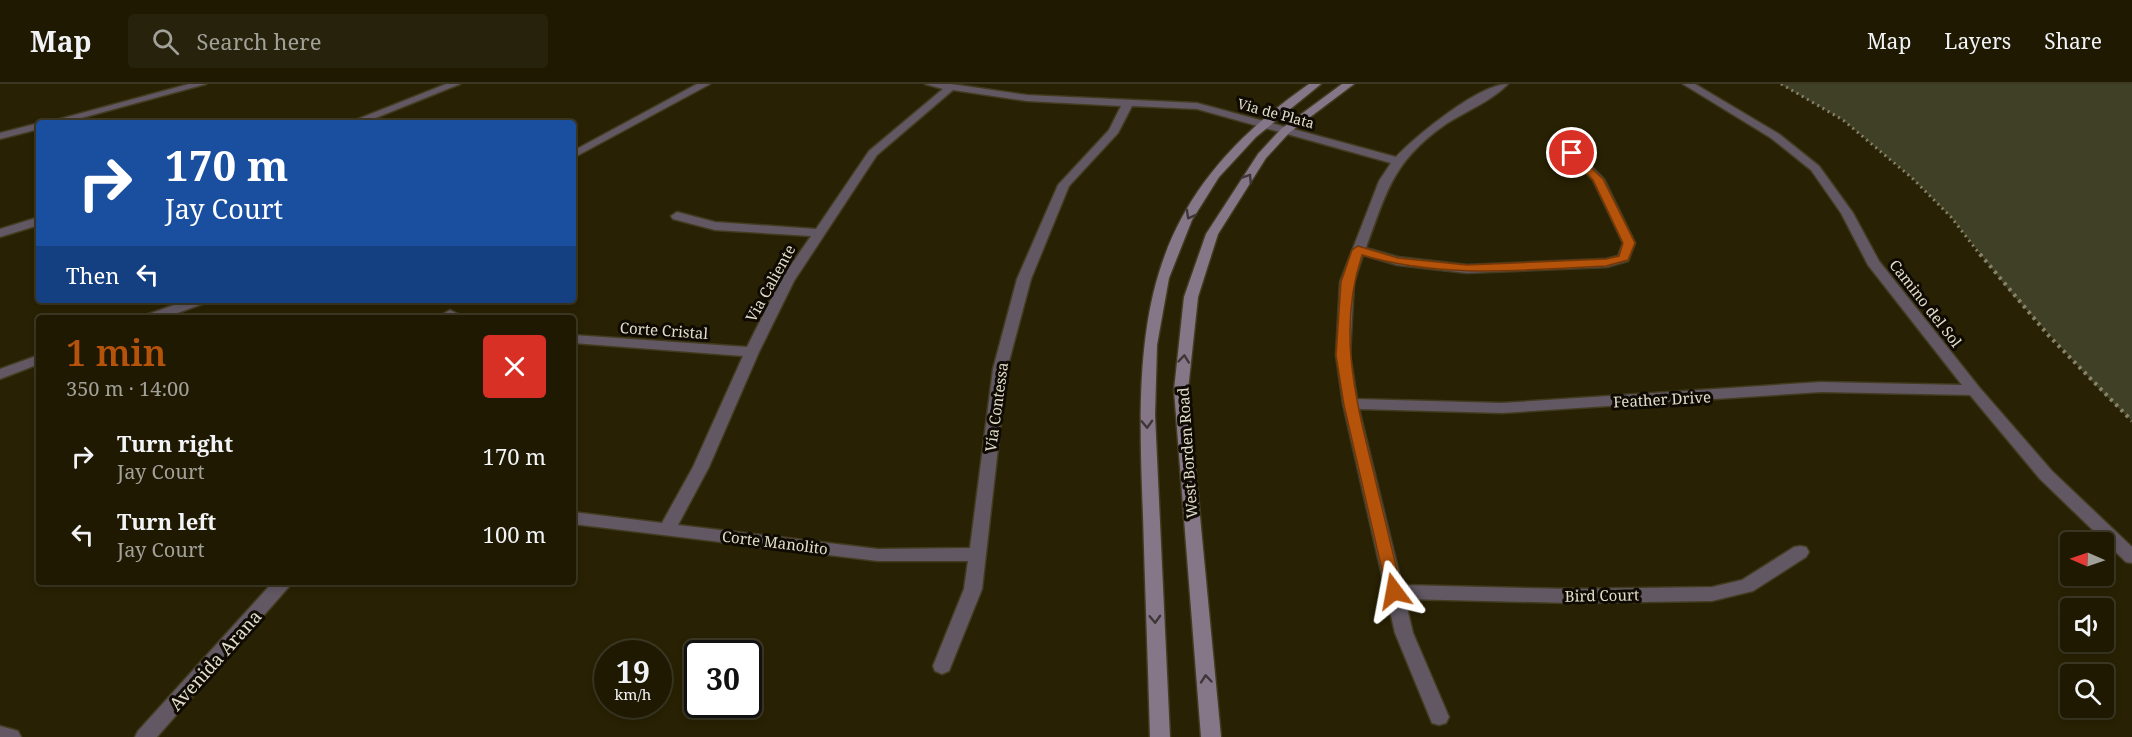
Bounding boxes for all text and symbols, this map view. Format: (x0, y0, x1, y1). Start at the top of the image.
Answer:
search box (128, 14, 548, 68)
text: Map (30, 22, 92, 60)
icon: search (149, 25, 182, 58)
text: Search here (197, 26, 321, 56)
text: Map (1867, 27, 1911, 55)
text: Layers (1944, 27, 2011, 55)
text: Share (2044, 27, 2102, 55)
street label: Via de Plata (1236, 94, 1317, 132)
pin (1546, 127, 1597, 178)
text: 170 m (165, 136, 289, 193)
icon: arrive (1555, 136, 1588, 169)
icon: right (66, 144, 144, 222)
one-way arrow (1241, 174, 1252, 185)
text: Jay Court (165, 190, 283, 227)
one-way arrow (1186, 209, 1197, 220)
street label: Via Caliente (741, 241, 799, 325)
street label: Camino del Sol (1885, 255, 1967, 351)
icon: left (131, 258, 164, 291)
text: Then (66, 260, 119, 290)
street label: Corte Cristal (619, 317, 709, 343)
text: 1 min (66, 328, 167, 377)
button: close (483, 335, 546, 398)
one-way arrow (1178, 354, 1190, 364)
street label: Via Contessa (980, 361, 1012, 453)
text: 350 m · 14:00 (66, 375, 189, 402)
street label: Feather Drive (1613, 386, 1711, 412)
street label: West Borden Road (1172, 387, 1202, 519)
one-way arrow (1140, 420, 1153, 429)
text: Turn right (117, 428, 233, 458)
icon: right (66, 440, 99, 473)
text: 170 m (483, 441, 546, 471)
text: Jay Court (117, 458, 204, 485)
text: Turn left (117, 506, 216, 536)
icon: left (66, 518, 99, 551)
text: 100 m (483, 519, 546, 549)
street label: Corte Manolito (721, 526, 829, 558)
north arrow (2060, 532, 2114, 586)
map controls (2060, 532, 2114, 718)
text: Jay Court (117, 536, 204, 563)
position arrow (1362, 559, 1426, 623)
street label: Bird Court (1565, 584, 1639, 606)
button: sound (2060, 598, 2114, 652)
street label: Avenida Arana (163, 605, 267, 715)
one-way arrow (1149, 615, 1161, 624)
speed limit sign: 30 (684, 640, 762, 718)
text: 19 (616, 651, 650, 692)
button: search (2060, 664, 2114, 718)
one-way arrow (1199, 674, 1212, 683)
text: km/h (615, 684, 651, 704)

